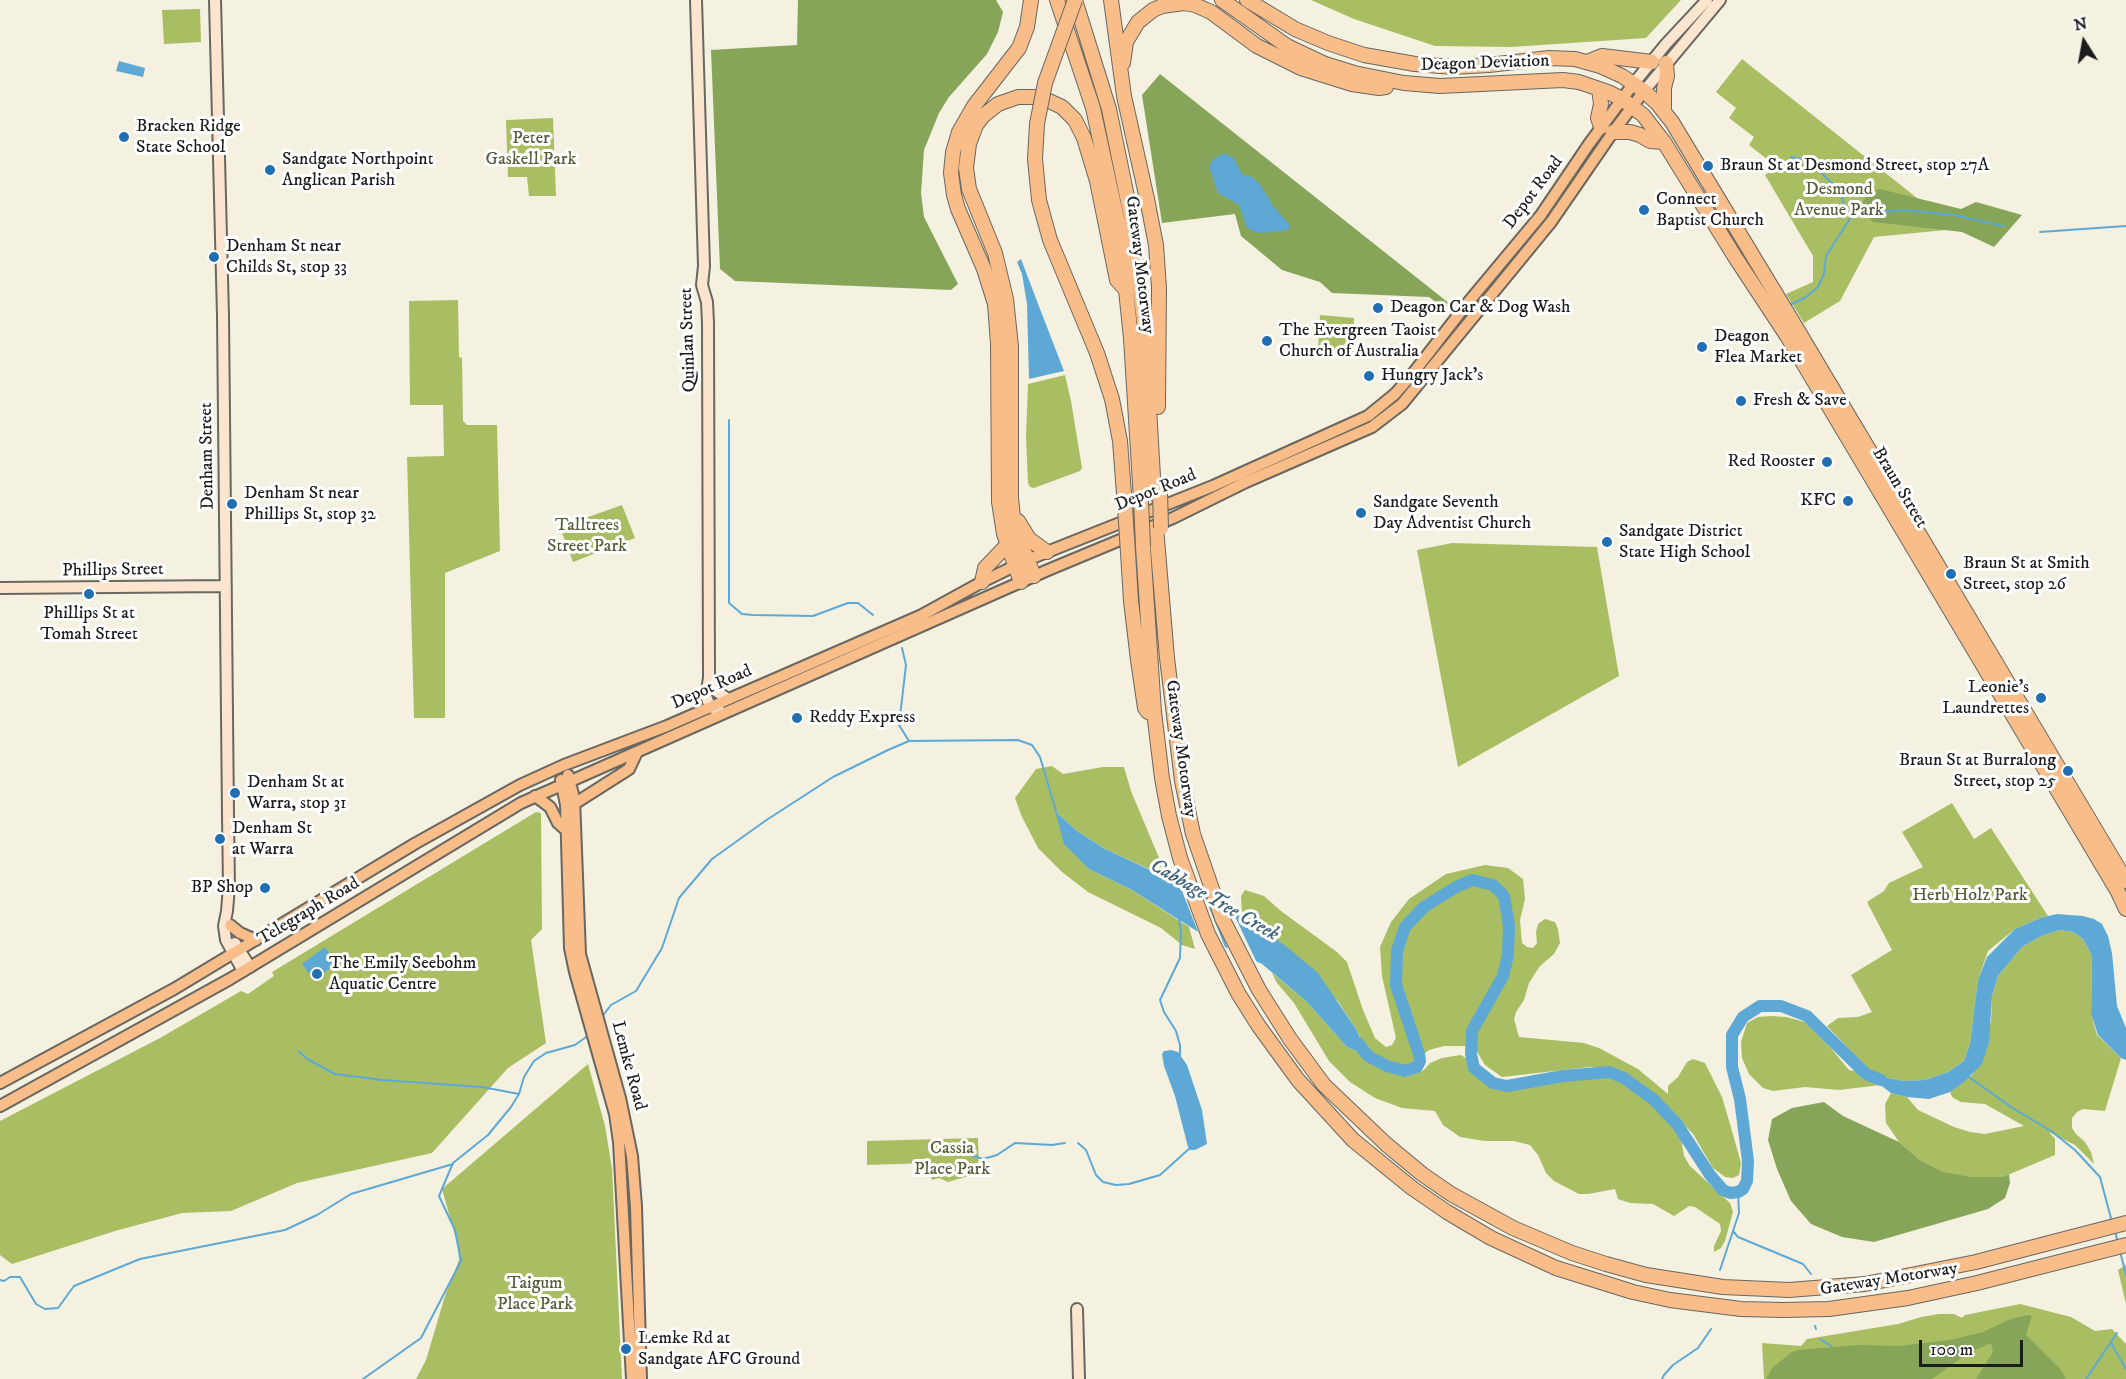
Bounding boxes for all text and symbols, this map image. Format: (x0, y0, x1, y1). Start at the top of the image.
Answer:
north arrow (2054, 12, 2114, 72)
text: N (2072, 13, 2089, 35)
street label: Deagon Deviation (1420, 51, 1550, 77)
place label: Bracken Ridge State School (136, 116, 241, 158)
park label: Peter Gaskell Park (486, 128, 576, 170)
marker: Bracken Ridge State School (117, 130, 131, 144)
place label: Sandgate Northpoint Anglican Parish (282, 149, 433, 192)
street label: Depot Road (1500, 152, 1568, 234)
place label: Braun St at Desmond Street, stop 27A (1720, 155, 1989, 177)
marker: Braun St at Desmond Street, stop 27A (1701, 159, 1715, 173)
marker: Sandgate Northpoint Anglican Parish (263, 163, 277, 177)
park label: Desmond Avenue Park (1794, 179, 1884, 222)
place label: Connect Baptist Church (1656, 189, 1764, 232)
street label: Gateway Motorway (1120, 195, 1158, 335)
marker: Connect Baptist Church (1637, 203, 1651, 217)
place label: Denham St near Childs St, stop 33 (226, 236, 347, 278)
marker: Denham St near Childs St, stop 33 (207, 250, 221, 264)
street label: Quinlan Street (676, 287, 702, 393)
place label: Deagon Car & Dog Wash (1390, 297, 1570, 319)
marker: Deagon Car & Dog Wash (1371, 301, 1385, 315)
place label: The Evergreen Taoist Church of Australia (1279, 320, 1436, 362)
place label: Deagon Flea Market (1714, 326, 1802, 368)
marker: The Evergreen Taoist Church of Australia (1260, 334, 1274, 348)
marker: Deagon Flea Market (1695, 340, 1709, 354)
place label: Hungry Jack's (1381, 365, 1483, 387)
marker: Hungry Jack's (1362, 369, 1376, 383)
place label: Fresh & Save (1753, 390, 1847, 412)
marker: Fresh & Save (1734, 394, 1748, 408)
street label: Denham Street (196, 402, 220, 510)
street label: Braun Street (1867, 444, 1931, 532)
place label: Red Rooster (1727, 451, 1815, 473)
marker: Red Rooster (1820, 455, 1834, 469)
street label: Depot Road (1112, 465, 1200, 517)
place label: Denham St near Phillips St, stop 32 (244, 483, 376, 526)
place label: KFC (1800, 490, 1836, 512)
place label: Sandgate Seventh Day Adventist Church (1373, 492, 1531, 534)
marker: KFC (1841, 494, 1855, 508)
marker: Denham St near Phillips St, stop 32 (225, 497, 239, 511)
marker: Sandgate Seventh Day Adventist Church (1354, 506, 1368, 520)
park label: Talltrees Street Park (547, 515, 627, 558)
place label: Sandgate District State High School (1619, 521, 1750, 564)
marker: Sandgate District State High School (1600, 535, 1614, 549)
place label: Braun St at Smith Street, stop 26 (1963, 553, 2090, 596)
street label: Phillips Street (62, 559, 164, 583)
marker: Braun St at Smith Street, stop 26 (1944, 567, 1958, 581)
marker: Phillips St at Tomah Street (82, 587, 96, 601)
place label: Phillips St at Tomah Street (40, 603, 138, 646)
street label: Depot Road (669, 661, 755, 715)
place label: Leonie's Laundrettes (1942, 677, 2029, 720)
street label: Gateway Motorway (1160, 679, 1200, 819)
marker: Leonie's Laundrettes (2034, 691, 2048, 705)
place label: Reddy Express (809, 707, 915, 729)
marker: Reddy Express (790, 711, 804, 725)
place label: Braun St at Burralong Street, stop 25 (1899, 750, 2056, 792)
marker: Braun St at Burralong Street, stop 25 (2061, 764, 2075, 778)
place label: Denham St at Warra, stop 31 (247, 772, 347, 814)
marker: Denham St at Warra, stop 31 (228, 786, 242, 800)
place label: Denham St at Warra (232, 818, 312, 860)
marker: Denham St at Warra (213, 832, 227, 846)
water label: Cabbage Tree Creek (1145, 854, 1283, 948)
street label: Telegraph Road (254, 873, 364, 951)
place label: BP Shop (191, 877, 253, 899)
marker: BP Shop (258, 881, 272, 895)
park label: Herb Holz Park (1912, 885, 2028, 907)
place label: The Emily Seebohm Aquatic Centre (329, 953, 476, 996)
marker: The Emily Seebohm Aquatic Centre (310, 967, 324, 981)
street label: Lemke Road (606, 1019, 650, 1113)
park label: Cassia Place Park (914, 1138, 990, 1180)
street label: Gateway Motorway (1819, 1258, 1959, 1302)
park label: Taigum Place Park (497, 1273, 573, 1316)
place label: Lemke Rd at Sandgate AFC Ground (638, 1328, 800, 1370)
scale bar (1922, 1328, 2026, 1366)
text: 100 m (1930, 1339, 1973, 1361)
marker: Lemke Rd at Sandgate AFC Ground (619, 1342, 633, 1356)

